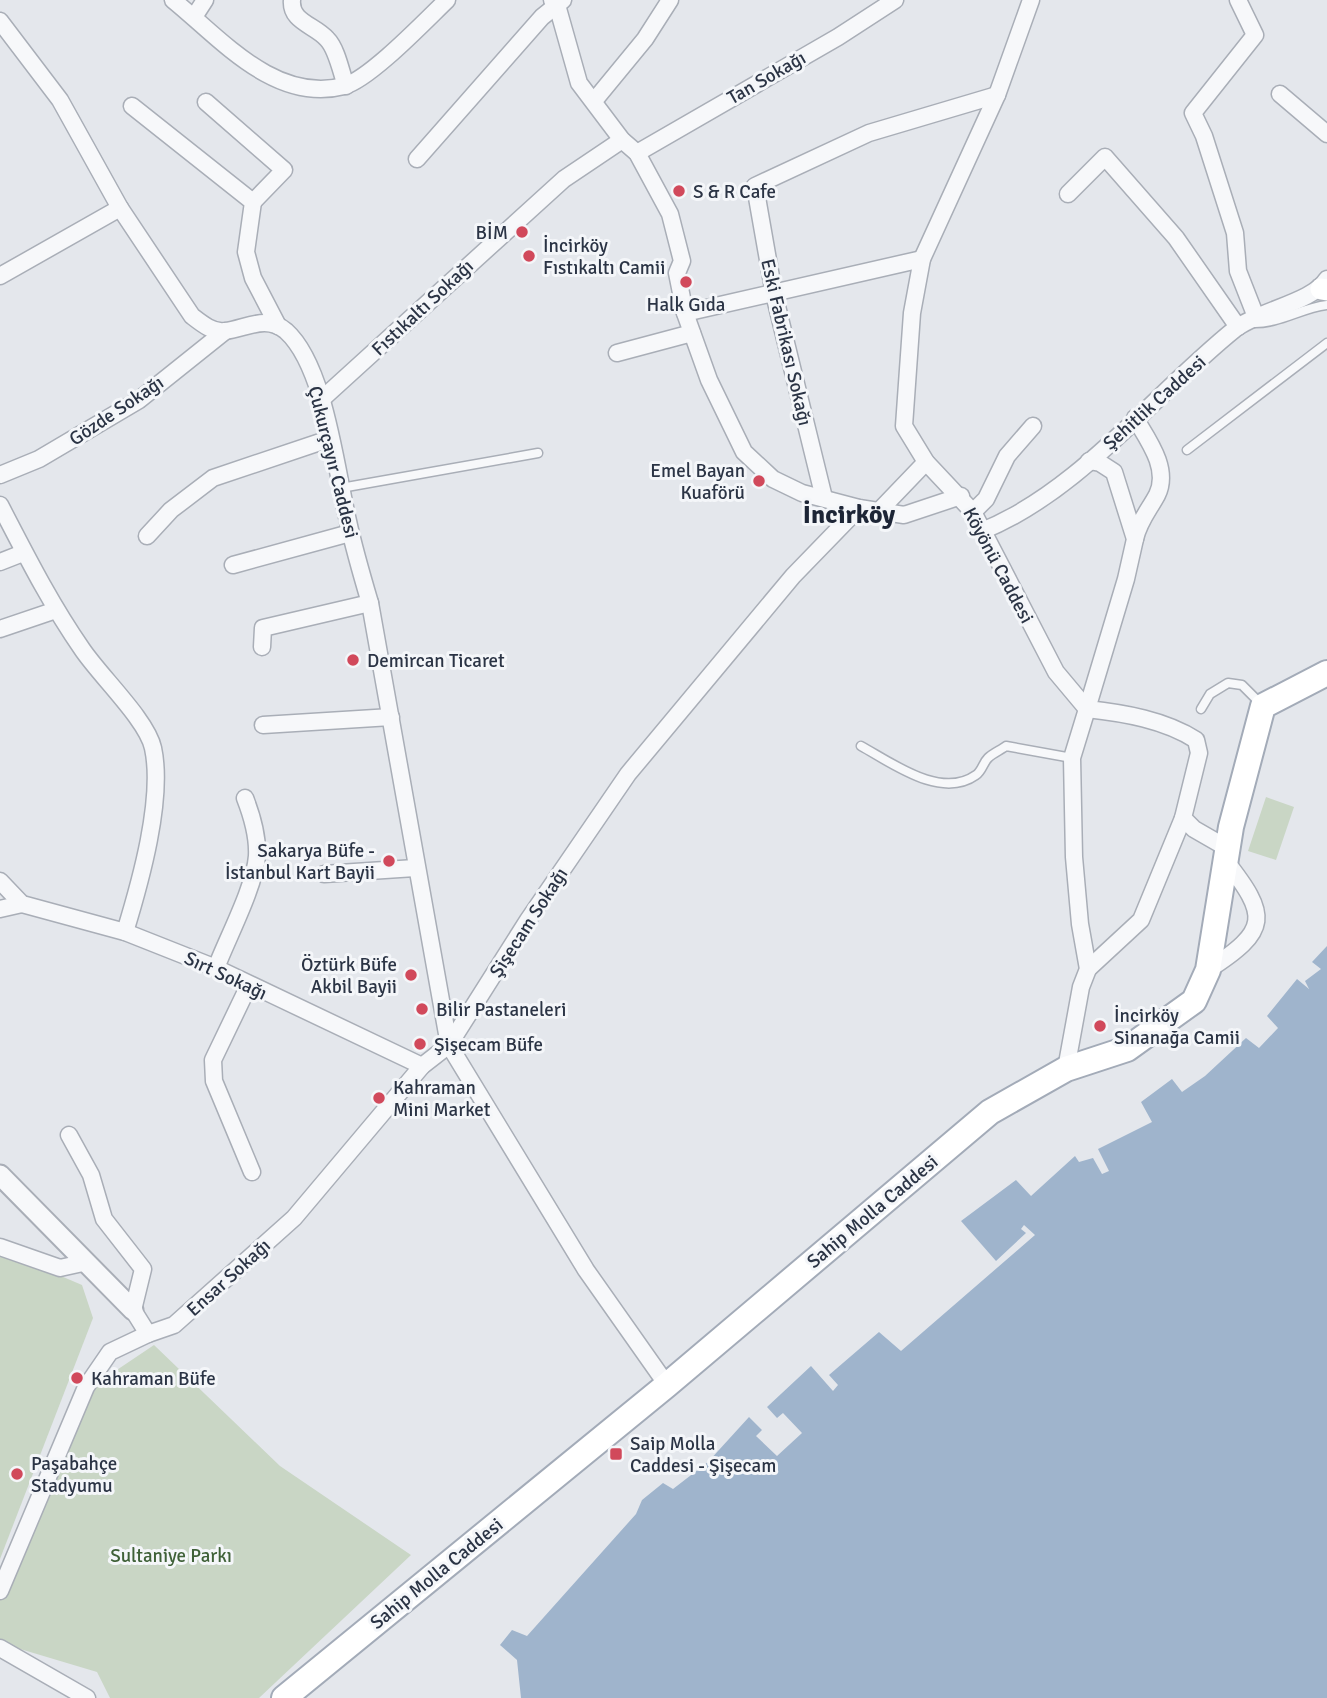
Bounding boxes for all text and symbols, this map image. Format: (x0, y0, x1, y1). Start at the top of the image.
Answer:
street label: Tan Sokağı (723, 46, 810, 110)
place label: S & R Cafe (693, 180, 776, 204)
marker: S & R Cafe (671, 183, 687, 199)
place label: BİM (476, 221, 508, 245)
marker: BİM (514, 224, 530, 240)
place label: İncirköy Fıstıkaltı Camii (543, 234, 665, 280)
marker: İncirköy Fıstıkaltı Camii (521, 248, 537, 264)
street label: Fıstıkaltı Sokağı (367, 254, 479, 361)
street label: Eski Fabrikası Sokağı (755, 256, 817, 428)
marker: Halk Gıda (678, 274, 694, 290)
place label: Halk Gıda (647, 293, 725, 317)
street label: Şehitlik Caddesi (1098, 350, 1211, 455)
street label: Gözde Sokağı (65, 371, 168, 451)
street label: Çukurçayır Caddesi (303, 384, 364, 541)
place label: Emel Bayan Kuaförü (650, 459, 745, 505)
marker: Emel Bayan Kuaförü (751, 473, 767, 489)
district label: İncirköy (803, 499, 895, 531)
street label: Köyönü Caddesi (957, 503, 1039, 628)
place label: Demircan Ticaret (367, 649, 505, 673)
marker: Demircan Ticaret (345, 652, 361, 668)
place label: Sakarya Büfe - İstanbul Kart Bayii (225, 839, 375, 885)
marker: Sakarya Büfe - İstanbul Kart Bayii (381, 853, 397, 869)
street label: Şişecam Sokağı (484, 863, 573, 982)
street label: Sırt Sokağı (180, 946, 271, 1006)
place label: Öztürk Büfe Akbil Bayii (301, 953, 397, 999)
marker: Öztürk Büfe Akbil Bayii (403, 967, 419, 983)
place label: Bilir Pastaneleri (436, 998, 566, 1022)
marker: Bilir Pastaneleri (414, 1001, 430, 1017)
place label: İncirköy Sinanağa Camii (1114, 1004, 1240, 1050)
marker: İncirköy Sinanağa Camii (1092, 1018, 1108, 1034)
place label: Şişecam Büfe (434, 1033, 543, 1057)
marker: Şişecam Büfe (412, 1036, 428, 1052)
place label: Kahraman Mini Market (393, 1076, 491, 1122)
marker: Kahraman Mini Market (371, 1090, 387, 1106)
street label: Sahip Molla Caddesi (802, 1150, 943, 1274)
street label: Ensar Sokağı (182, 1234, 276, 1322)
place label: Kahraman Büfe (91, 1367, 216, 1391)
marker: Kahraman Büfe (69, 1370, 85, 1386)
place label: Saip Molla Caddesi - Şişecam (630, 1432, 776, 1478)
marker: Saip Molla Caddesi - Şişecam (608, 1446, 624, 1462)
place label: Paşabahçe Stadyumu (31, 1452, 117, 1498)
marker: Paşabahçe Stadyumu (9, 1466, 25, 1482)
street label: Sahip Molla Caddesi (365, 1513, 508, 1635)
park label: Sultaniye Parkı (110, 1544, 232, 1568)

